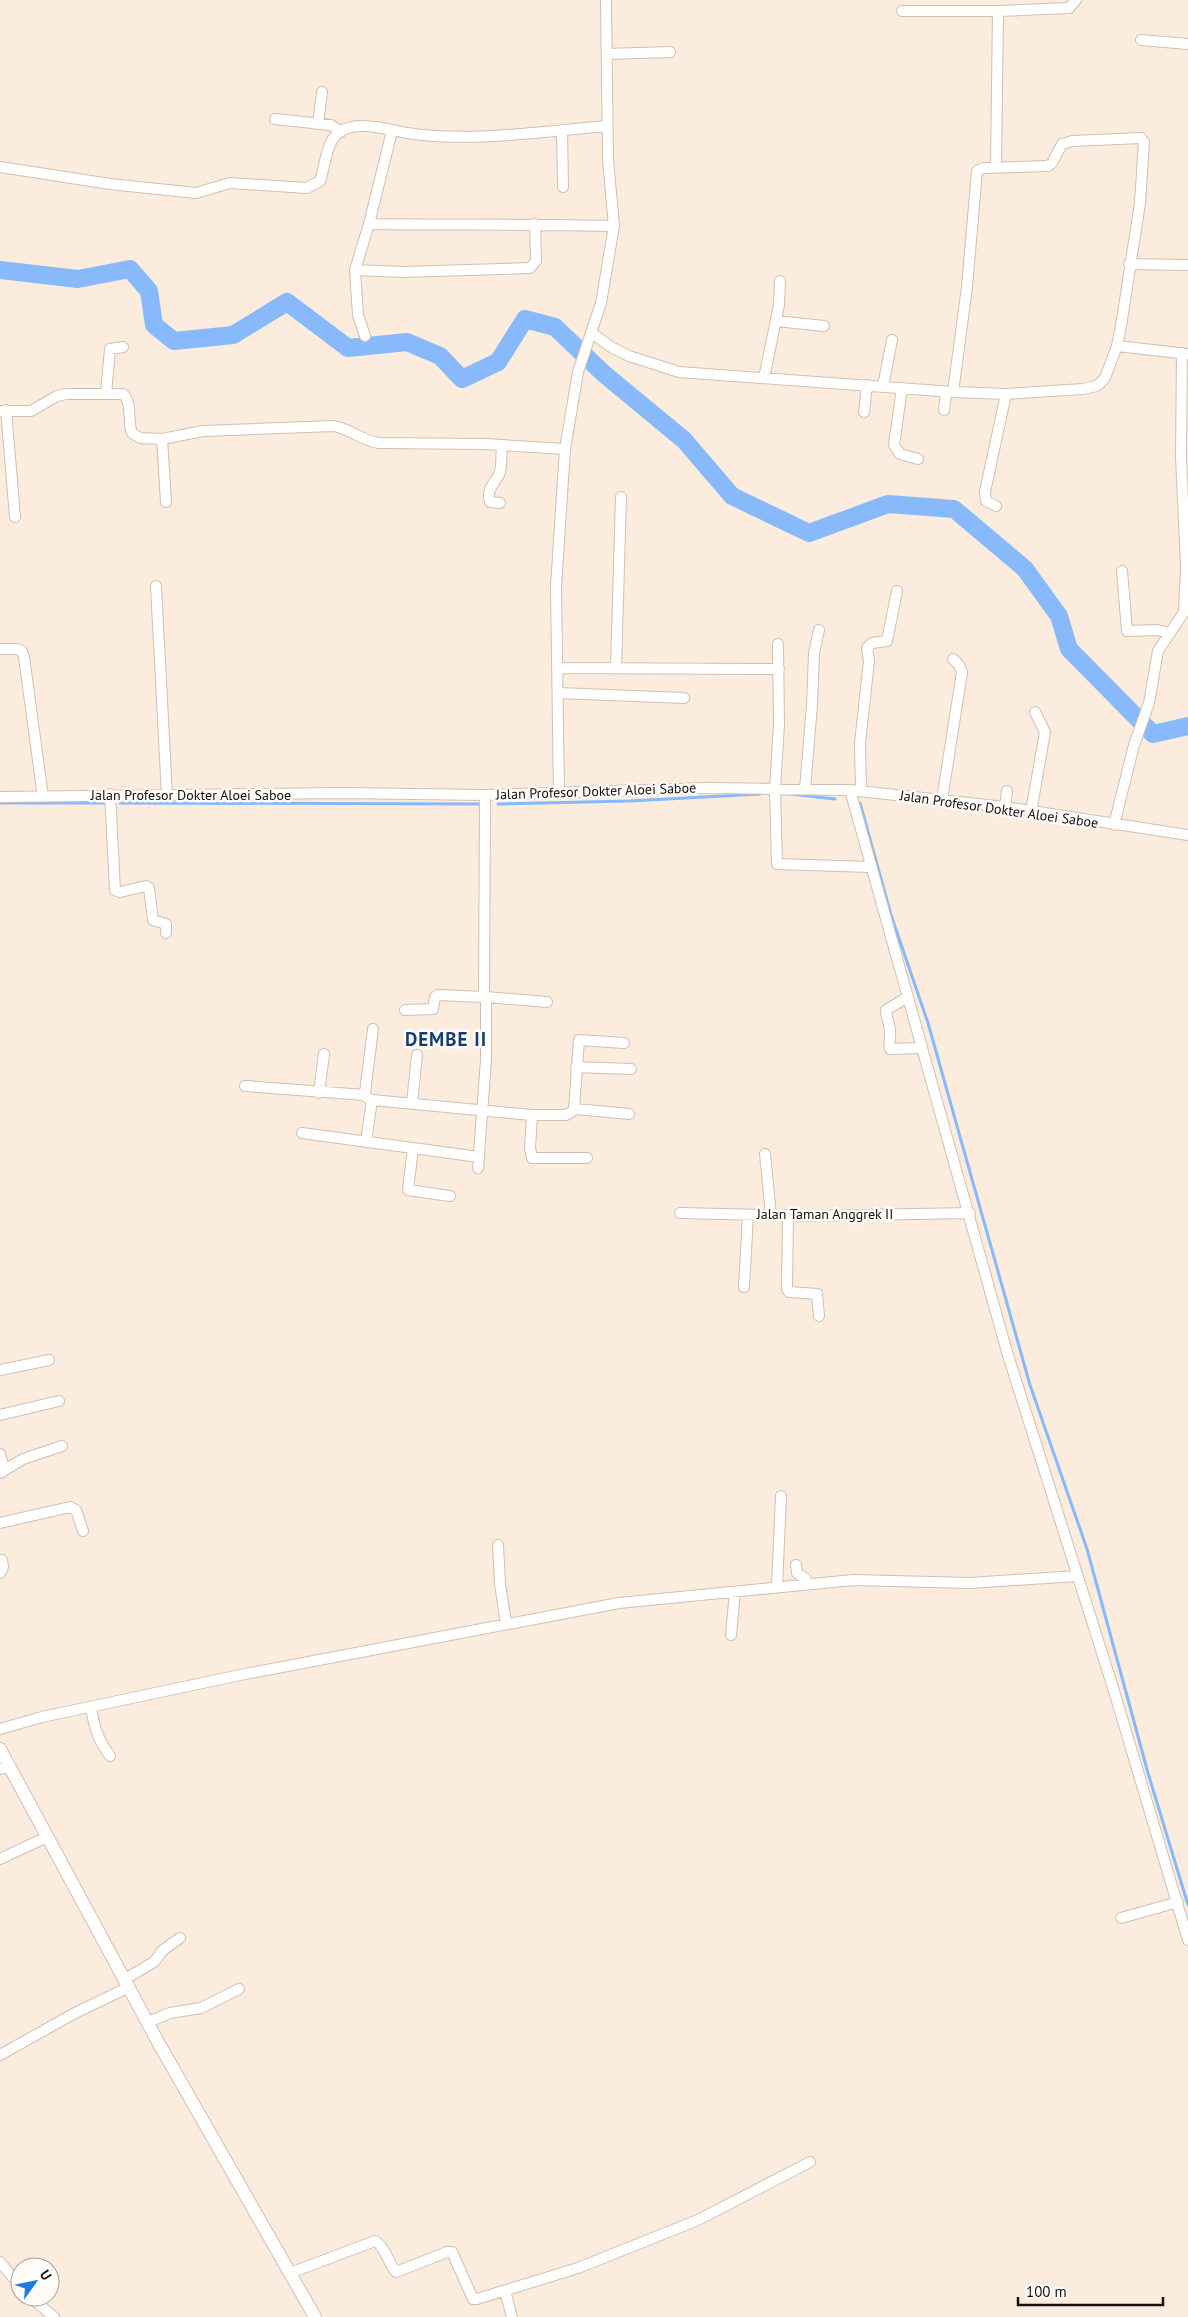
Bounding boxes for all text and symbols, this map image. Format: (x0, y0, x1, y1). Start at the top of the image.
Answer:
street label: Jalan Profesor Dokter Aloei Saboe (495, 779, 696, 804)
street label: Jalan Profesor Dokter Aloei Saboe (90, 786, 291, 804)
street label: Jalan Profesor Dokter Aloei Saboe (898, 786, 1099, 832)
district label: DEMBE II (405, 1027, 487, 1051)
street label: Jalan Taman Anggrek II (756, 1205, 893, 1223)
north arrow (10, 2257, 60, 2307)
text: U (36, 2266, 56, 2284)
scale bar (1018, 2274, 1163, 2306)
text: 100 m (1026, 2282, 1067, 2301)

